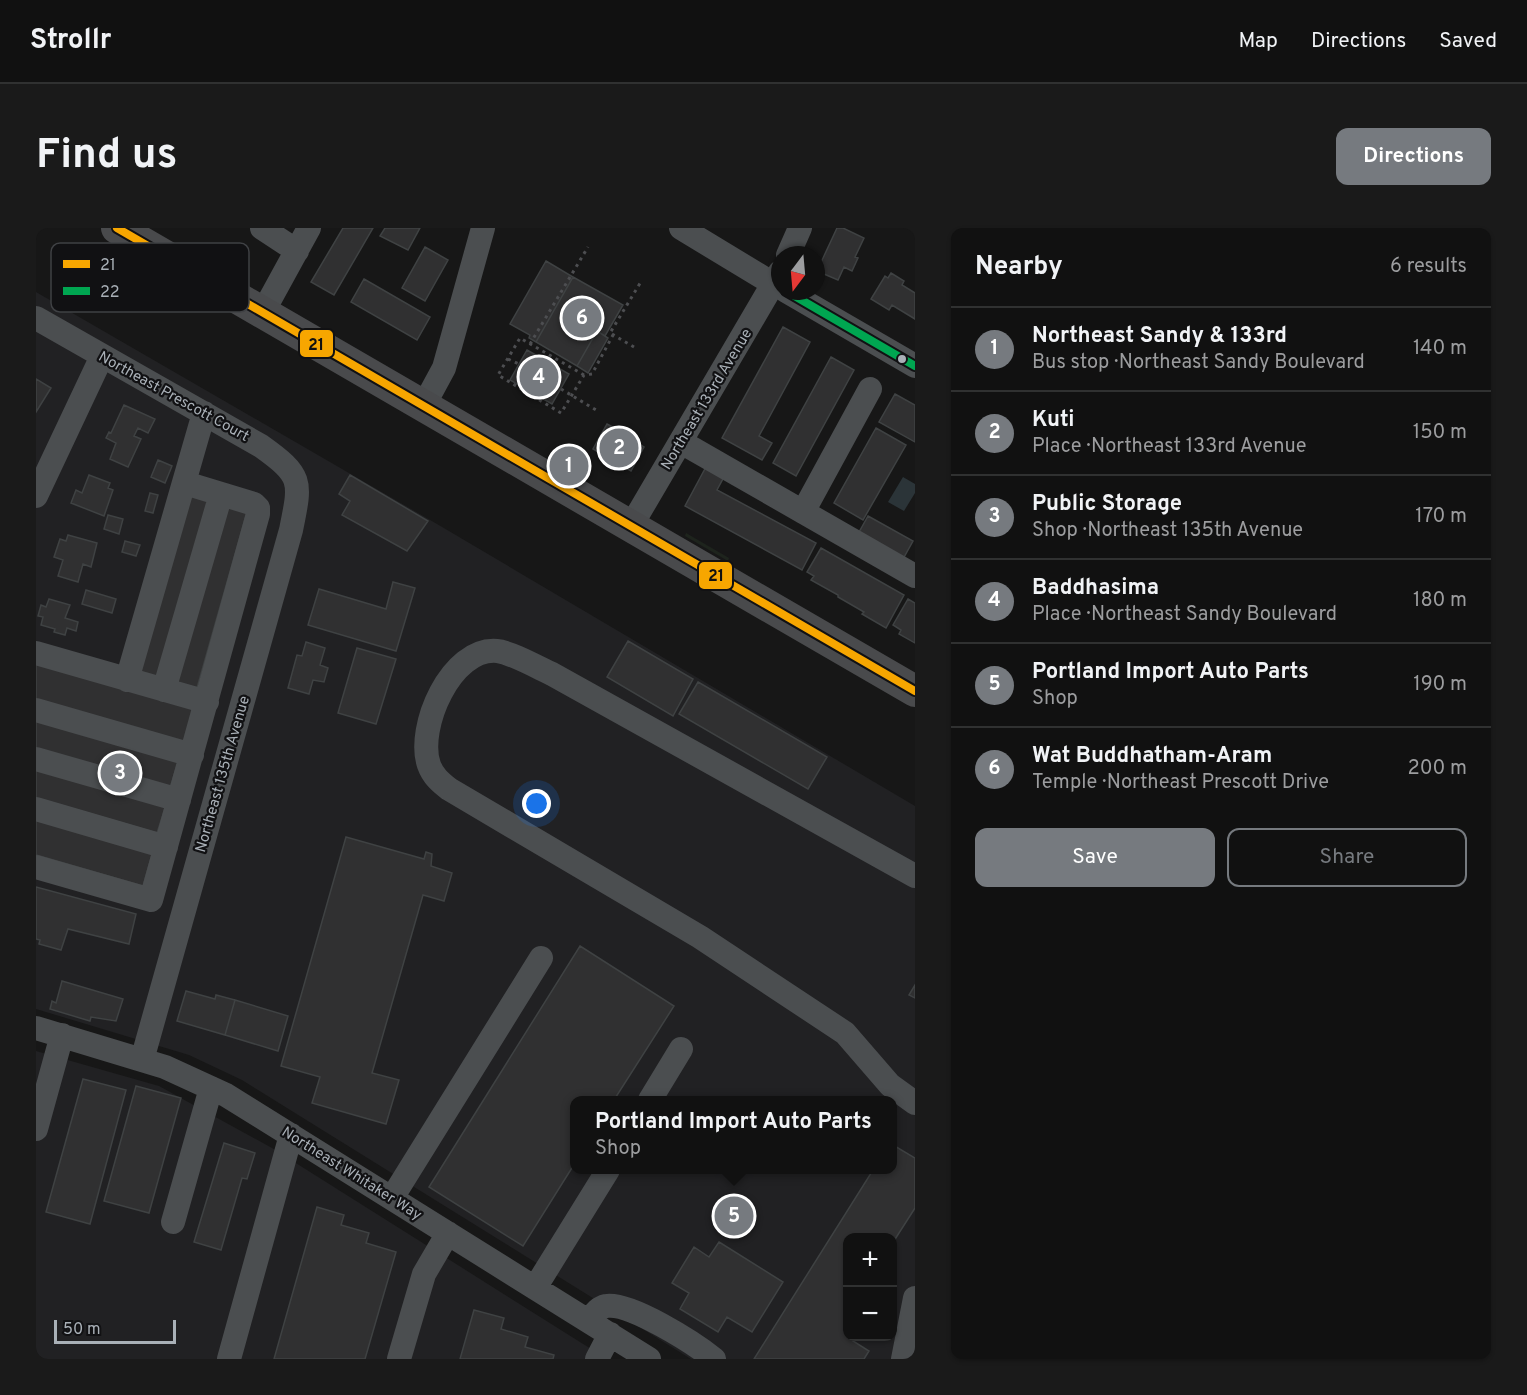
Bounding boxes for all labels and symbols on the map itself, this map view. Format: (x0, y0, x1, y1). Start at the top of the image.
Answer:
legend (51, 243, 249, 312)
north arrow (771, 246, 825, 300)
text: 21 (100, 256, 116, 276)
text: 22 (100, 283, 120, 303)
pin: 6 (562, 296, 602, 340)
street label: Northeast 133rd Avenue (658, 326, 757, 474)
line badge: 21 (299, 329, 334, 358)
text: 21 (308, 336, 324, 356)
street label: Northeast Prescott Court (94, 348, 252, 447)
unlabelled marker (896, 353, 908, 365)
pin: 4 (520, 354, 558, 400)
pin: 2 (600, 426, 638, 470)
pin: 1 (550, 444, 588, 488)
line badge: 21 (698, 561, 733, 590)
text: 21 (708, 567, 724, 587)
street label: Northeast 135th Avenue (192, 694, 255, 855)
pin: 3 (100, 750, 140, 796)
your location (522, 789, 551, 818)
street label: Northeast Whitaker Way (278, 1123, 425, 1225)
pin: 5 (714, 1194, 754, 1238)
scale bar (54, 1317, 176, 1344)

